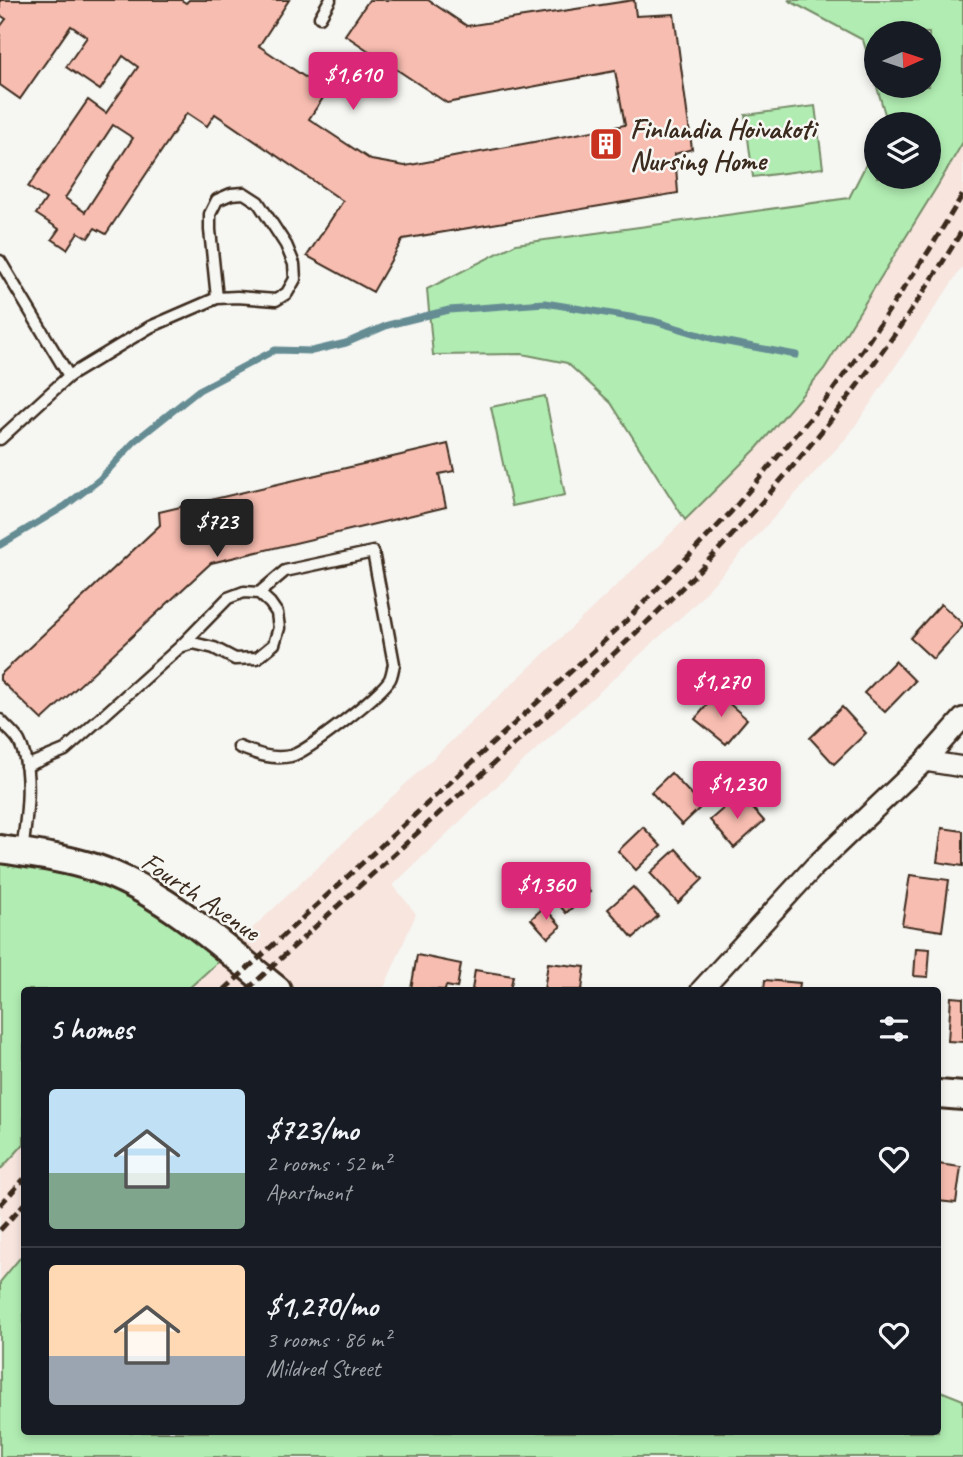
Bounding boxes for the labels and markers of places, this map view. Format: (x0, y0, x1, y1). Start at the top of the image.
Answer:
pin: $1,610 (296, 52, 410, 112)
place label: Finlandia Hoivakoti Nursing Home (630, 111, 819, 178)
building icon: Finlandia Hoivakoti Nursing Home (587, 125, 625, 163)
pin: $723 (176, 500, 258, 559)
pin: $1,270 (664, 660, 778, 719)
pin: $1,230 (680, 762, 794, 821)
pin: $1,360 (489, 862, 603, 922)

